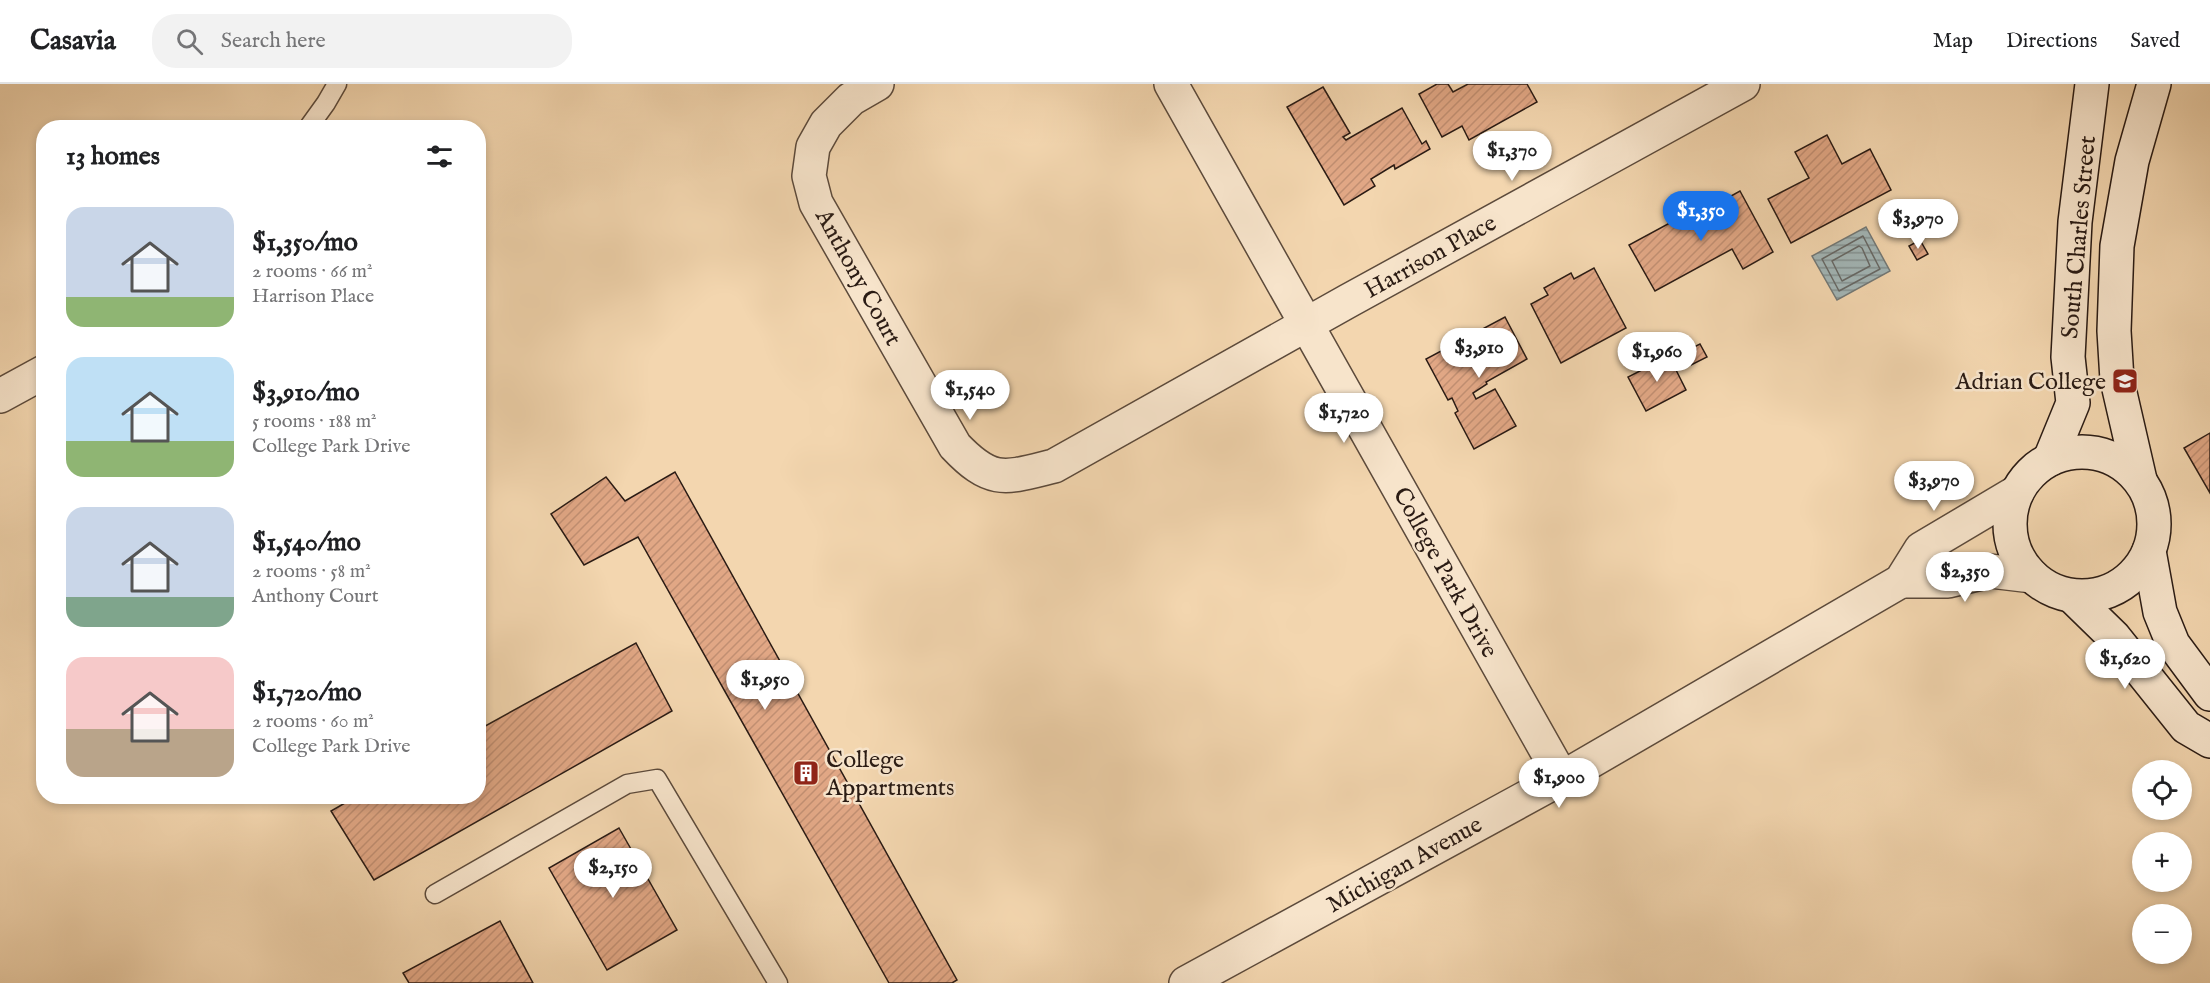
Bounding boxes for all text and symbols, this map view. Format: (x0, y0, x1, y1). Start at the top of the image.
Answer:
search box (152, 14, 572, 68)
text: Casavia (30, 24, 116, 59)
icon: search (173, 25, 206, 58)
text: Search here (221, 27, 326, 55)
text: Map (1933, 28, 1973, 55)
text: Directions (2006, 28, 2097, 55)
text: Saved (2130, 28, 2180, 55)
pin: $1,370 (1463, 131, 1561, 182)
street label: South Charles Street (2055, 134, 2104, 340)
text: $1,370 (1487, 138, 1537, 163)
text: 13 homes (66, 140, 160, 173)
icon: filters (423, 140, 456, 173)
pin: $1,350 (1652, 191, 1750, 242)
text: $1,350 (1677, 198, 1725, 223)
pin: $3,970 (1869, 199, 1967, 250)
street label: Anthony Court (807, 203, 908, 352)
text: $3,970 (1892, 206, 1944, 231)
street label: Harrison Place (1359, 208, 1502, 306)
text: $1,350/mo (252, 226, 358, 259)
icon: home (114, 231, 186, 303)
text: 2 rooms · 66 m² (252, 259, 373, 284)
text: Harrison Place (252, 284, 374, 309)
pin: $3,910 (1430, 328, 1528, 379)
pin: $1,960 (1608, 332, 1706, 383)
text: $3,910 (1454, 335, 1504, 360)
text: $1,960 (1632, 339, 1682, 364)
school or university icon: Adrian College (2110, 366, 2140, 396)
place label: Adrian College (1954, 367, 2106, 398)
pin: $1,540 (921, 370, 1019, 421)
text: $3,910/mo (252, 376, 359, 409)
text: $1,540 (945, 377, 995, 402)
icon: home (114, 381, 186, 453)
pin: $1,720 (1295, 393, 1393, 444)
text: $1,720 (1318, 400, 1370, 425)
text: 5 rooms · 188 m² (252, 409, 377, 434)
text: College Park Drive (252, 434, 410, 459)
pin: $3,970 (1885, 461, 1983, 512)
text: $3,970 (1908, 468, 1960, 493)
street label: College Park Drive (1385, 482, 1504, 663)
text: $1,540/mo (252, 526, 361, 559)
icon: home (114, 531, 186, 603)
pin: $2,350 (1916, 552, 2014, 603)
text: 2 rooms · 58 m² (252, 559, 371, 584)
text: $2,350 (1940, 559, 1990, 584)
text: Anthony Court (252, 584, 379, 609)
pin: $1,620 (2076, 639, 2174, 690)
text: $1,620 (2099, 646, 2151, 671)
pin: $1,950 (716, 660, 814, 711)
text: $1,950 (740, 667, 790, 692)
text: $1,720/mo (252, 676, 362, 709)
icon: home (114, 681, 186, 753)
text: 2 rooms · 60 m² (252, 709, 374, 734)
text: College Park Drive (252, 734, 410, 759)
place label: College Appartments (825, 745, 955, 804)
building icon: College Appartments (791, 758, 821, 788)
pin: $1,900 (1510, 758, 1608, 809)
map controls (2132, 760, 2192, 964)
button: locate (2132, 760, 2192, 820)
text: $1,900 (1533, 765, 1585, 790)
street label: Michigan Avenue (1321, 810, 1488, 921)
button: + (2132, 832, 2192, 892)
pin: $2,150 (564, 848, 662, 899)
text: $2,150 (588, 855, 638, 880)
button: − (2132, 904, 2192, 964)

